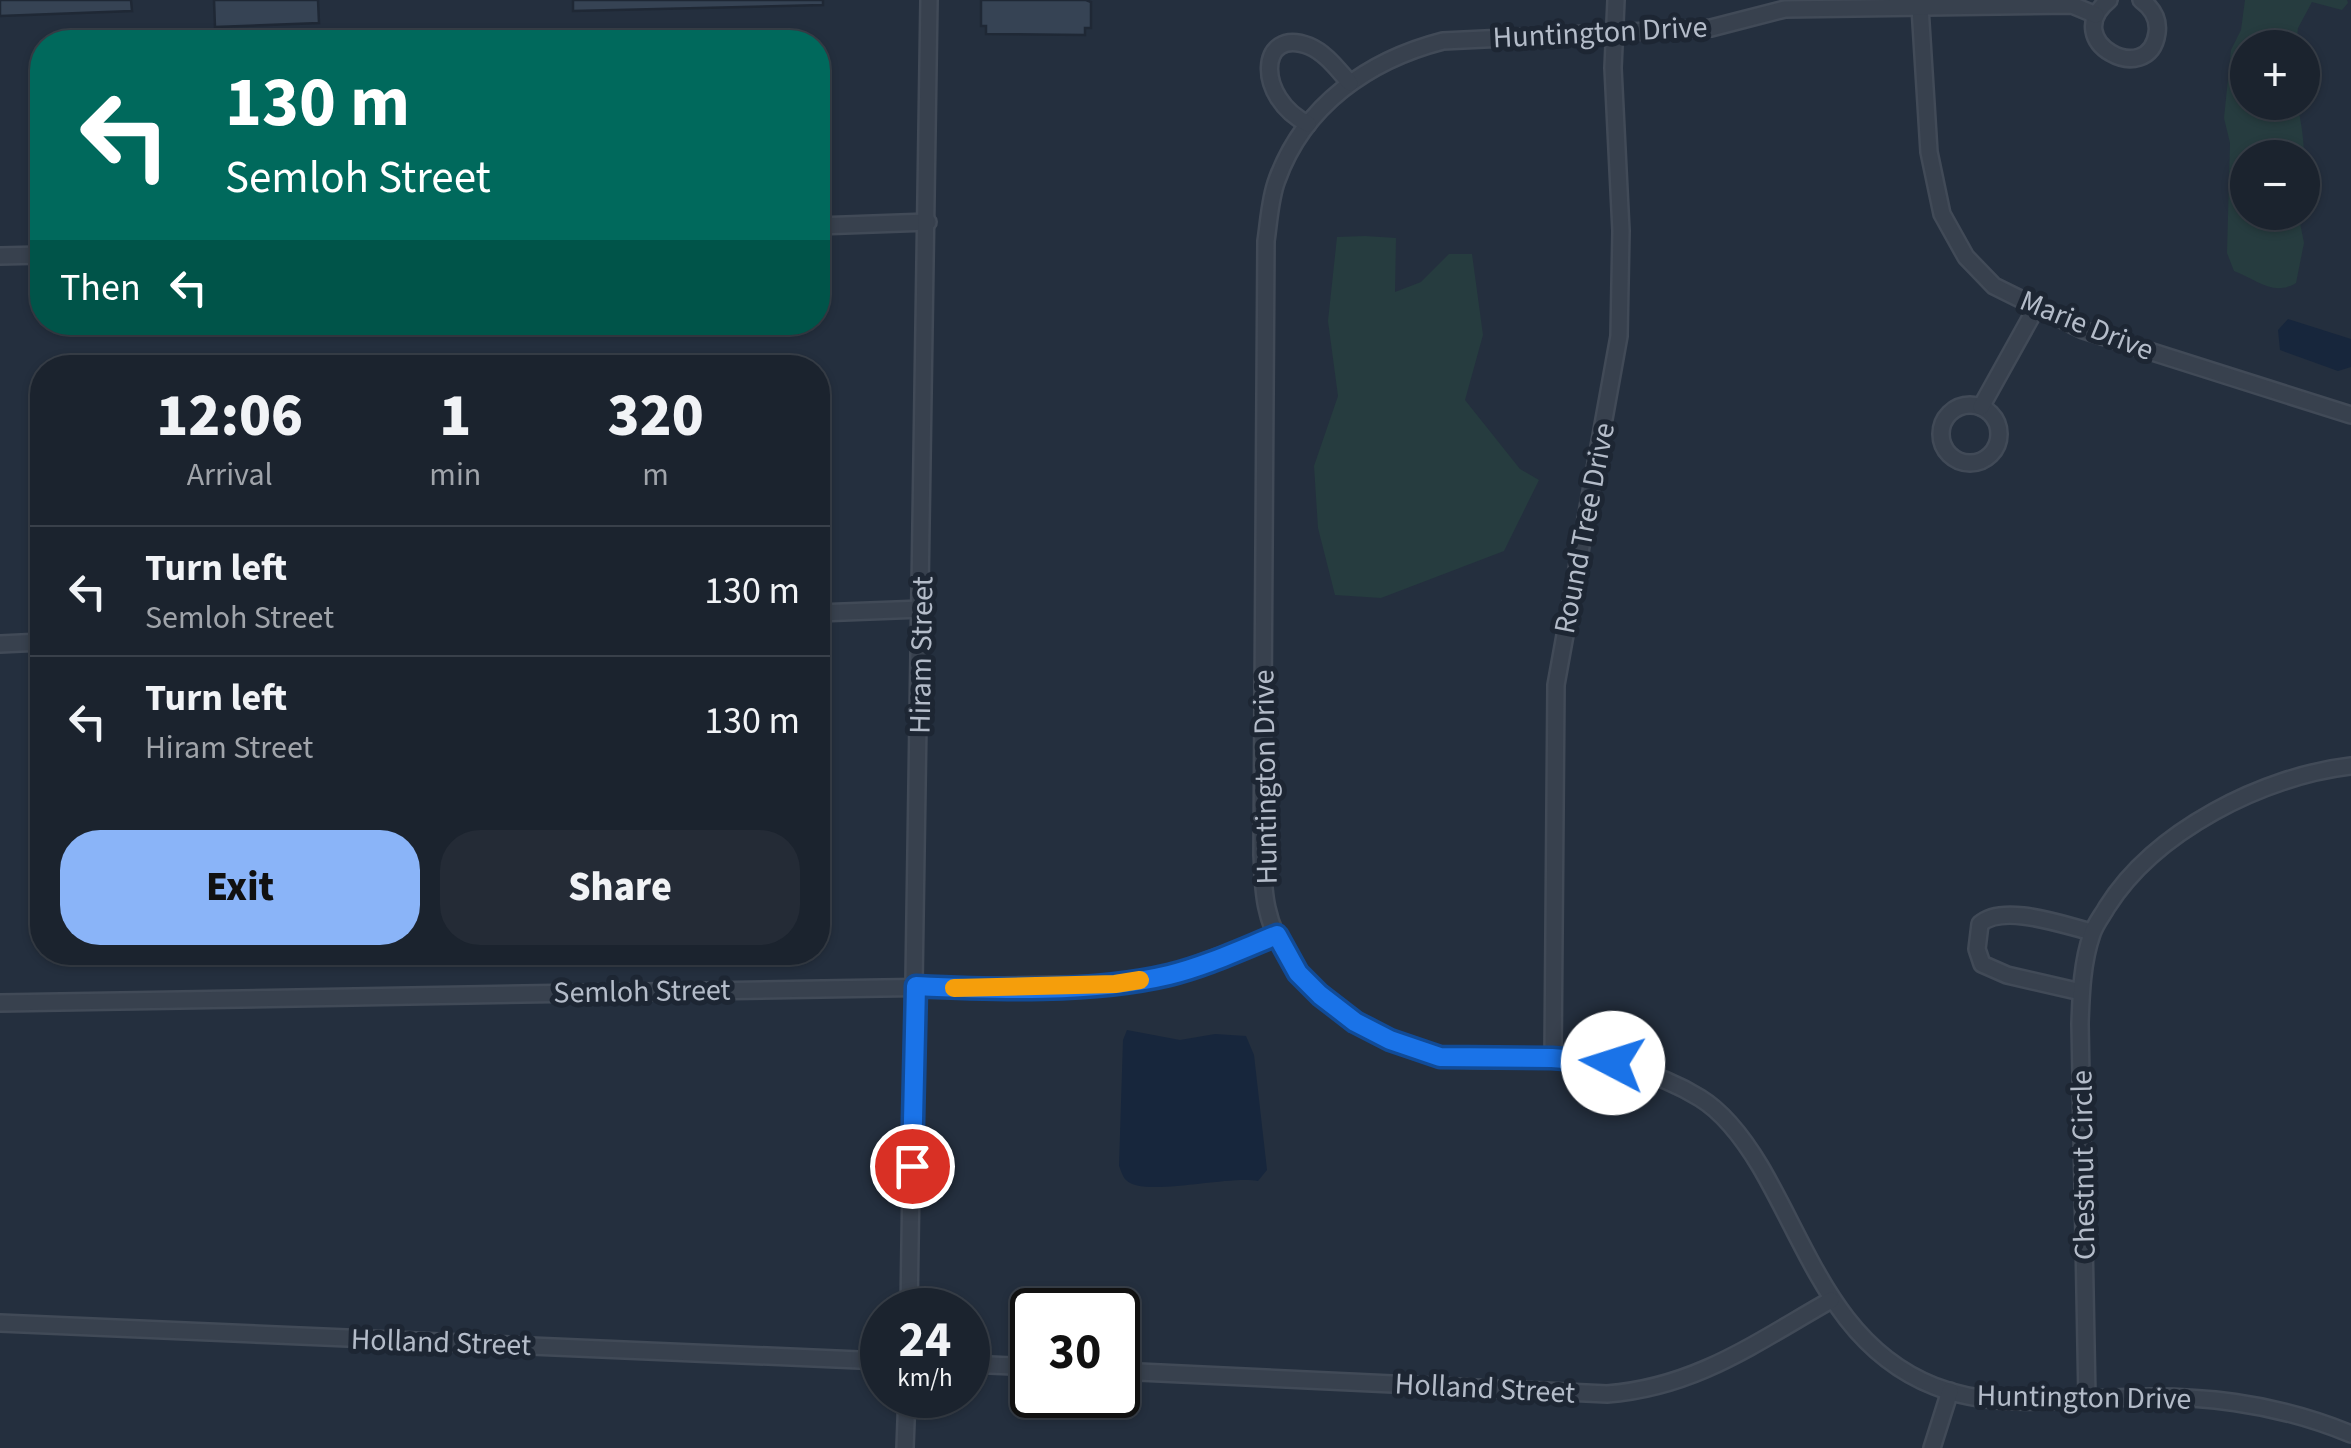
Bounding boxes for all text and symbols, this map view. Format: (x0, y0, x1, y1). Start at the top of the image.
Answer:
street label: Huntington Drive (1492, 5, 1708, 60)
map controls (2230, 30, 2320, 230)
button: + (2230, 30, 2320, 120)
text: 130 m (225, 53, 410, 153)
icon: left (60, 70, 190, 200)
button: − (2230, 140, 2320, 230)
text: Semloh Street (225, 146, 491, 210)
icon: left (161, 260, 216, 315)
text: Then (60, 261, 141, 315)
street label: Marie Drive (2014, 279, 2160, 372)
text: 12:06 (156, 374, 303, 459)
text: 1 (439, 374, 471, 459)
text: 320 (608, 374, 704, 459)
street label: Round Tree Drive (1543, 419, 1626, 637)
text: Arrival (187, 452, 273, 498)
text: min (429, 452, 481, 498)
text: m (642, 452, 669, 498)
text: Turn left (145, 541, 287, 595)
icon: left (60, 564, 115, 619)
text: 130 m (704, 564, 800, 618)
street label: Hiram Street (899, 576, 944, 734)
text: Semloh Street (145, 595, 334, 641)
street label: Huntington Drive (1242, 669, 1289, 885)
text: Turn left (145, 671, 287, 725)
icon: left (60, 694, 115, 749)
text: 130 m (704, 694, 800, 748)
text: Hiram Street (145, 725, 313, 771)
button: Exit (60, 830, 420, 945)
button: Share (440, 830, 800, 945)
street label: Semloh Street (553, 968, 731, 1015)
position arrow (1561, 1011, 1665, 1115)
street label: Chestnut Circle (2060, 1070, 2107, 1260)
pin (870, 1124, 955, 1209)
icon: arrive (885, 1139, 940, 1194)
speed limit sign: 30 (1010, 1288, 1140, 1418)
text: 24 (899, 1305, 951, 1376)
street label: Holland Street (350, 1318, 532, 1367)
text: km/h (897, 1360, 953, 1396)
street label: Holland Street (1394, 1362, 1576, 1415)
street label: Huntington Drive (1976, 1374, 2192, 1421)

